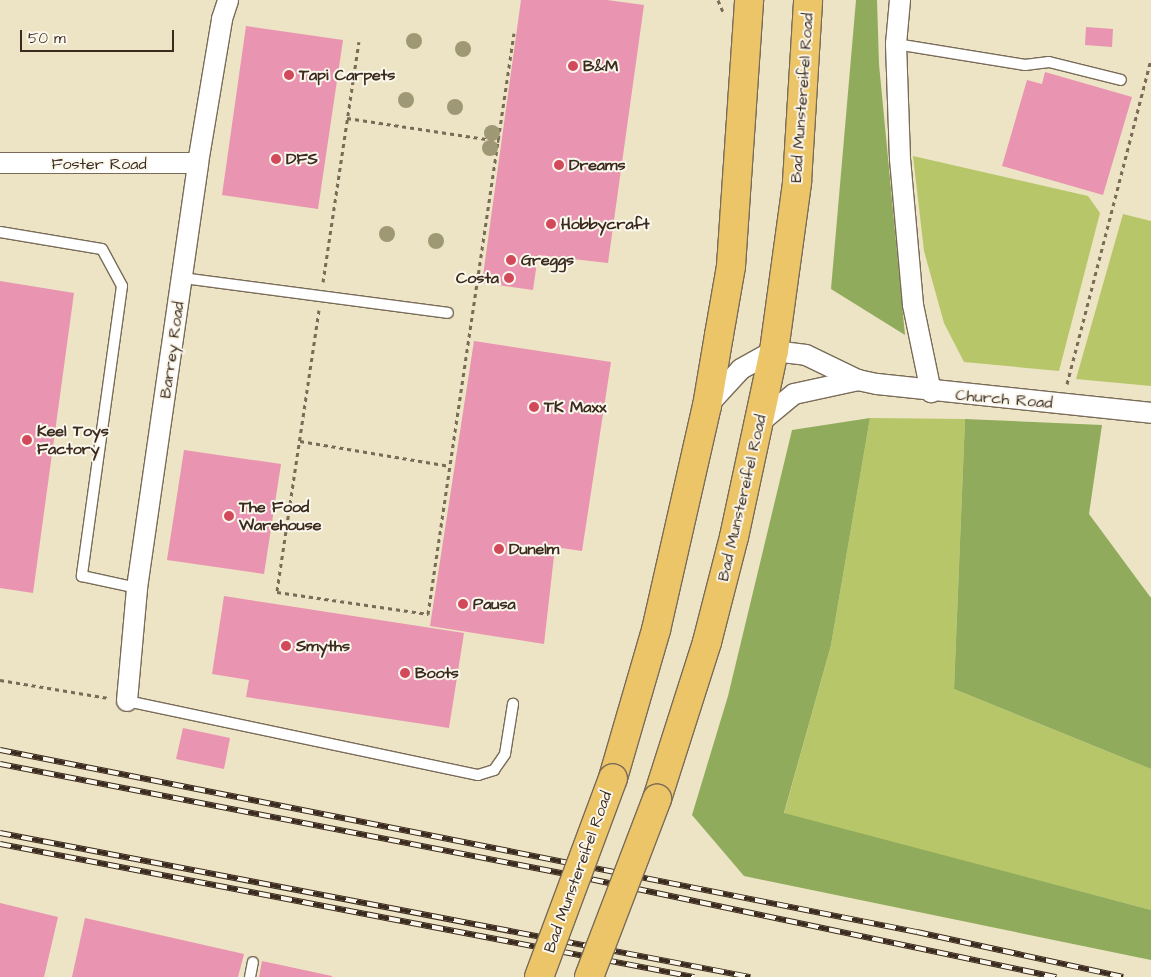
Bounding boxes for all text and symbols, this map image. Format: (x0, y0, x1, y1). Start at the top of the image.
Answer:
street label: Bad Munstereifel Road (786, 12, 818, 184)
scale bar (22, 20, 176, 52)
text: 50 m (28, 28, 66, 49)
place label: B&M (583, 56, 618, 76)
marker: B&M (567, 60, 579, 72)
place label: Tapi Carpets (299, 65, 395, 85)
marker: Tapi Carpets (283, 69, 295, 81)
place label: DFS (286, 149, 318, 169)
marker: DFS (270, 153, 282, 165)
street label: Foster Road (51, 154, 147, 174)
place label: Dreams (569, 155, 625, 175)
marker: Dreams (553, 159, 565, 171)
place label: Hobbycraft (561, 214, 650, 234)
marker: Hobbycraft (545, 218, 557, 230)
place label: Greggs (521, 250, 574, 270)
marker: Greggs (505, 254, 517, 266)
place label: Costa (456, 268, 499, 288)
marker: Costa (503, 272, 515, 284)
street label: Barrey Road (156, 300, 188, 400)
street label: Church Road (955, 385, 1053, 413)
place label: TK Maxx (544, 397, 606, 417)
marker: TK Maxx (528, 401, 540, 413)
street label: Bad Munstereifel Road (713, 413, 771, 583)
place label: Keel Toys Factory (37, 421, 109, 459)
marker: Keel Toys Factory (21, 434, 33, 446)
place label: The Food Warehouse (239, 497, 321, 535)
marker: The Food Warehouse (223, 510, 235, 522)
place label: Dunelm (509, 539, 559, 559)
marker: Dunelm (493, 543, 505, 555)
place label: Pausa (473, 594, 516, 614)
marker: Pausa (457, 598, 469, 610)
place label: Smyths (296, 636, 350, 656)
marker: Smyths (280, 640, 292, 652)
place label: Boots (415, 663, 459, 683)
marker: Boots (399, 667, 411, 679)
street label: Bad Munstereifel Road (540, 789, 616, 955)

